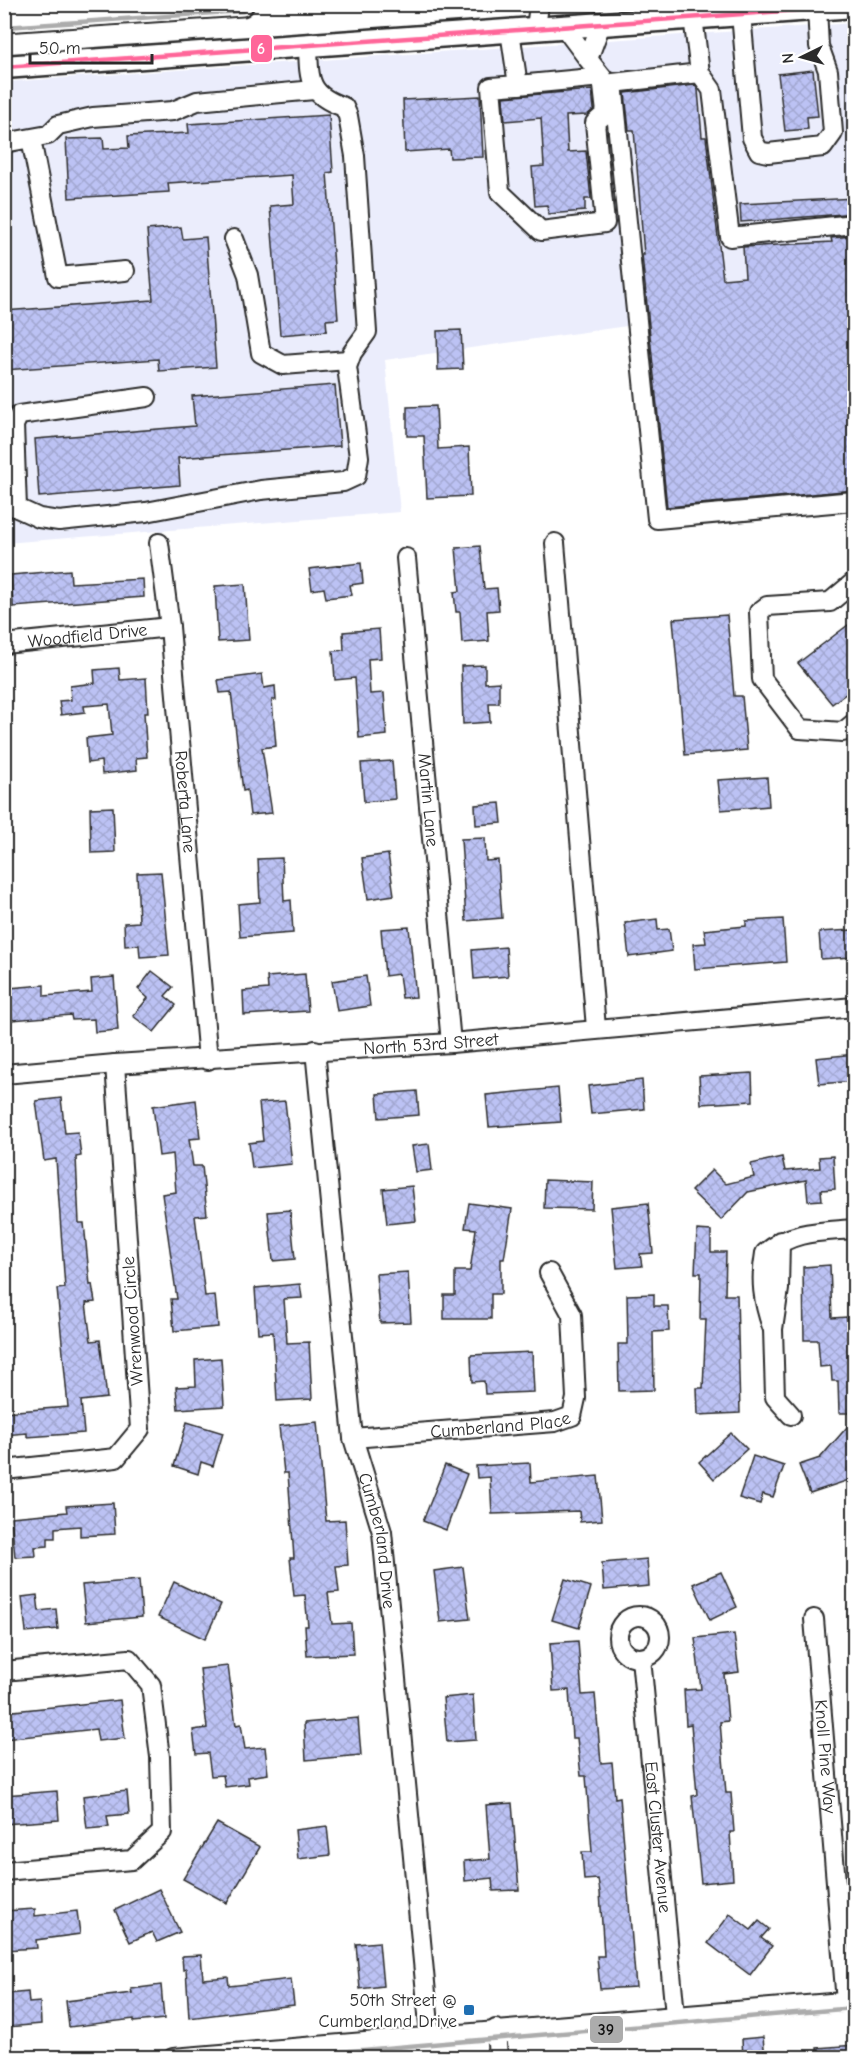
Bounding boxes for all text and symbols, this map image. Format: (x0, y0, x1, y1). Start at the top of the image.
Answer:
scale bar (30, 27, 152, 65)
north arrow (772, 27, 832, 87)
line badge: 6 (250, 34, 273, 63)
text: 50 m (39, 38, 81, 59)
text: 6 (257, 40, 265, 58)
text: N (779, 52, 797, 64)
street label: Woodfield Drive (27, 619, 148, 652)
street label: Roberta Lane (170, 749, 200, 854)
street label: Martin Lane (414, 752, 443, 848)
street label: North 53rd Street (363, 1028, 500, 1059)
street label: Wrenwood Circle (118, 1256, 148, 1386)
street label: Cumberland Place (430, 1407, 573, 1442)
street label: Cumberland Drive (354, 1470, 400, 1610)
street label: Knoll Pine Way (810, 1699, 841, 1815)
street label: East Cluster Avenue (640, 1760, 676, 1914)
place label: 50th Street @ Cumberland Drive (319, 1990, 457, 2032)
marker: 50th Street @ Cumberland Drive (462, 2003, 476, 2017)
line badge: 39 (589, 2015, 624, 2044)
text: 39 (598, 2021, 614, 2039)

